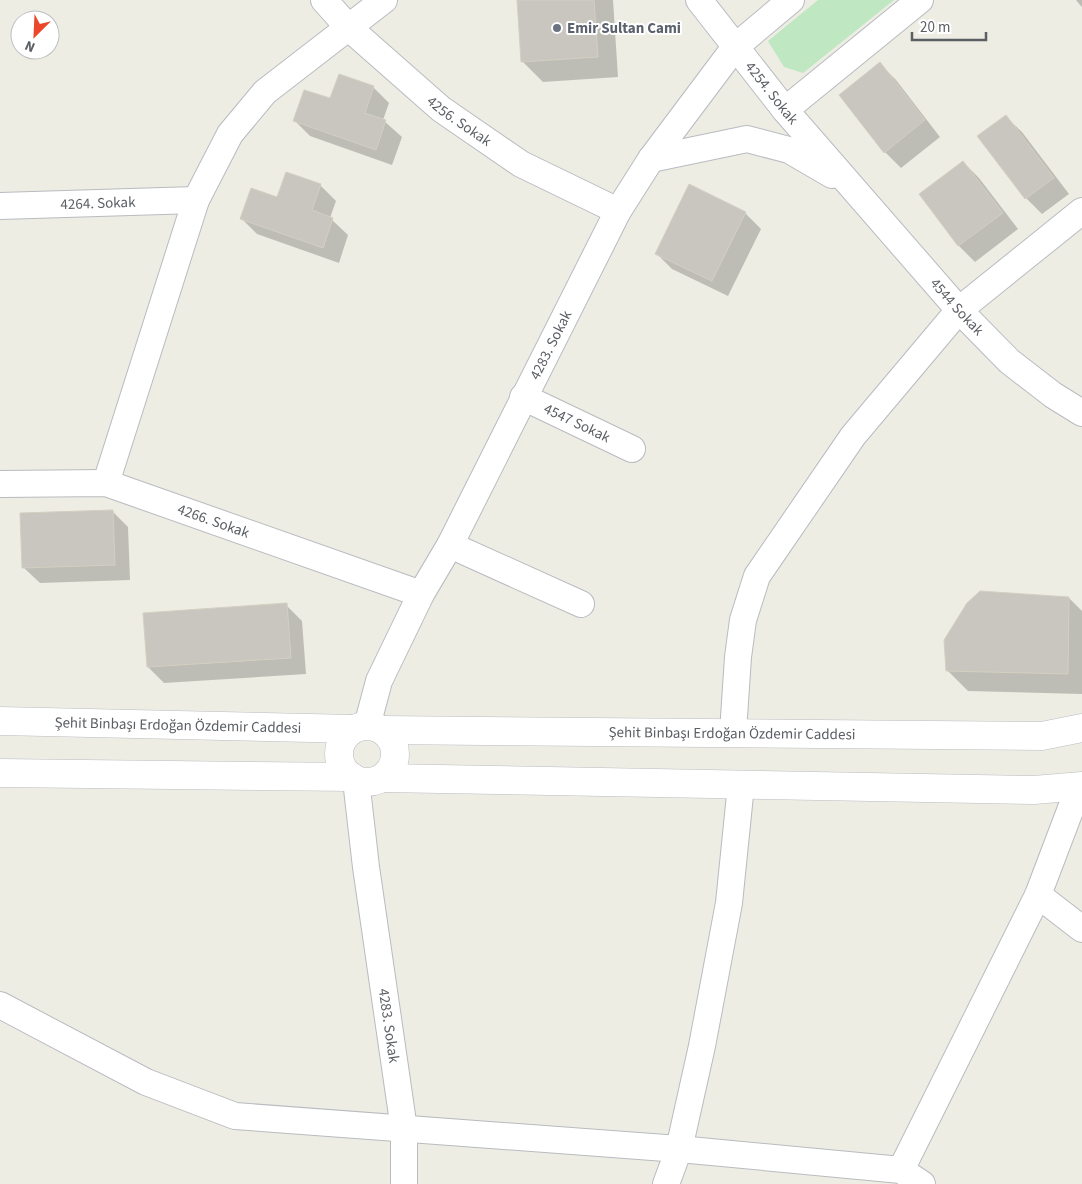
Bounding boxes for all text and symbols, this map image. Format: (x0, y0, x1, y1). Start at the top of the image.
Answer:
north arrow (10, 10, 60, 60)
scale bar (912, 10, 986, 42)
text: 20 m (920, 17, 950, 38)
place label: Emir Sultan Cami (567, 18, 681, 39)
marker: Emir Sultan Cami (551, 22, 563, 34)
text: N (22, 35, 38, 57)
street label: 4254. Sokak (740, 57, 804, 129)
street label: 4256. Sokak (422, 91, 496, 152)
street label: 4264. Sokak (60, 191, 136, 215)
street label: 4544 Sokak (925, 273, 989, 341)
street label: 4283. Sokak (524, 306, 577, 383)
street label: 4547 Sokak (540, 398, 614, 448)
street label: 4266. Sokak (175, 499, 253, 543)
street label: Şehit Binbaşı Erdoğan Özdemir Caddesi (54, 712, 302, 738)
street label: Şehit Binbaşı Erdoğan Özdemir Caddesi (608, 722, 856, 745)
street label: 4283. Sokak (373, 987, 405, 1065)

